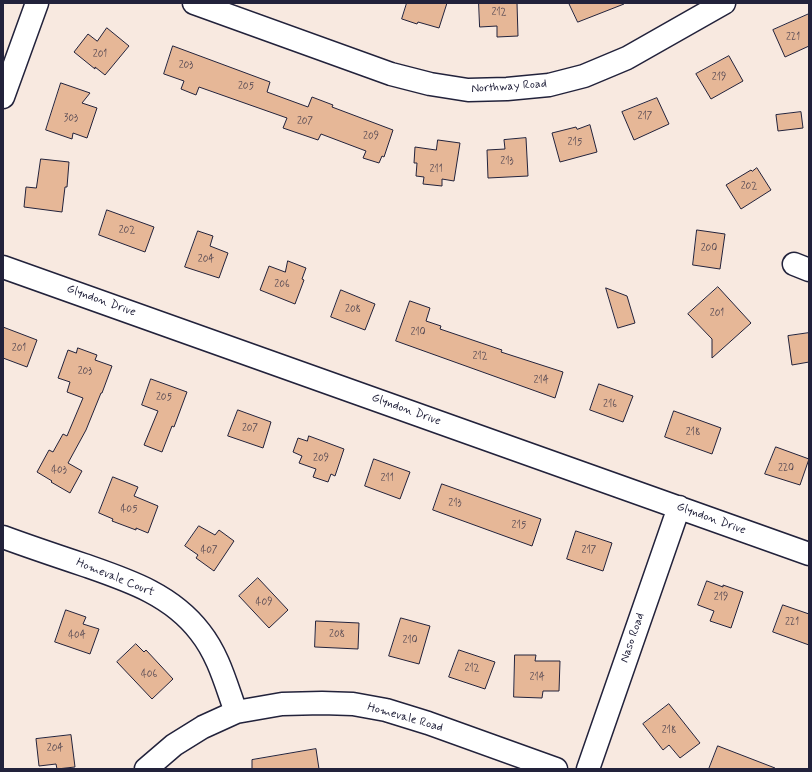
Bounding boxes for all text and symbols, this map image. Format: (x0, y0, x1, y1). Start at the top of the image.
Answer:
house number: 212 (491, 7, 507, 19)
house number: 221 (786, 32, 800, 44)
house number: 201 (93, 49, 107, 61)
house number: 203 (179, 60, 193, 72)
house number: 219 (712, 72, 726, 84)
street label: Northway Road (471, 77, 547, 97)
house number: 205 (238, 81, 254, 93)
house number: 217 (638, 111, 652, 123)
house number: 303 (64, 113, 78, 125)
house number: 207 (297, 116, 313, 128)
house number: 209 (363, 131, 379, 143)
house number: 215 (568, 137, 582, 149)
house number: 213 (500, 156, 514, 168)
house number: 211 (429, 164, 443, 176)
house number: 202 (741, 181, 757, 193)
house number: 202 (119, 225, 135, 237)
house number: 200 (701, 243, 717, 255)
house number: 204 (198, 254, 214, 266)
house number: 206 (274, 279, 290, 291)
street label: Glyndon Drive (64, 282, 138, 320)
house number: 208 (345, 304, 361, 316)
house number: 201 (710, 308, 724, 320)
house number: 210 (410, 327, 426, 339)
house number: 201 (12, 343, 26, 355)
house number: 212 (472, 351, 488, 363)
house number: 203 (78, 366, 92, 378)
house number: 214 (533, 375, 549, 387)
street label: Glyndon Drive (369, 391, 443, 429)
house number: 205 (156, 392, 172, 404)
house number: 216 (603, 399, 617, 411)
house number: 207 (242, 423, 258, 435)
house number: 218 (686, 427, 700, 439)
house number: 209 (313, 453, 329, 465)
house number: 220 (778, 463, 794, 475)
house number: 403 (51, 465, 67, 477)
house number: 211 (380, 473, 394, 485)
house number: 213 (448, 498, 462, 510)
street label: Glyndon Drive (674, 500, 748, 538)
house number: 405 (120, 504, 138, 516)
house number: 215 (512, 520, 526, 532)
house number: 407 (200, 545, 218, 557)
house number: 217 (582, 545, 596, 557)
street label: Homevale Court (74, 556, 156, 600)
house number: 219 (714, 592, 728, 604)
house number: 409 (256, 597, 272, 609)
street label: Naso Road (618, 611, 648, 665)
house number: 221 (785, 617, 799, 629)
house number: 208 (329, 629, 345, 641)
house number: 404 (68, 630, 86, 642)
house number: 210 (402, 635, 418, 647)
house number: 212 (464, 663, 480, 675)
house number: 406 (141, 669, 157, 681)
house number: 214 (529, 672, 545, 684)
street label: Homevale Road (365, 700, 445, 736)
house number: 218 (662, 725, 676, 737)
house number: 204 (47, 743, 63, 755)

